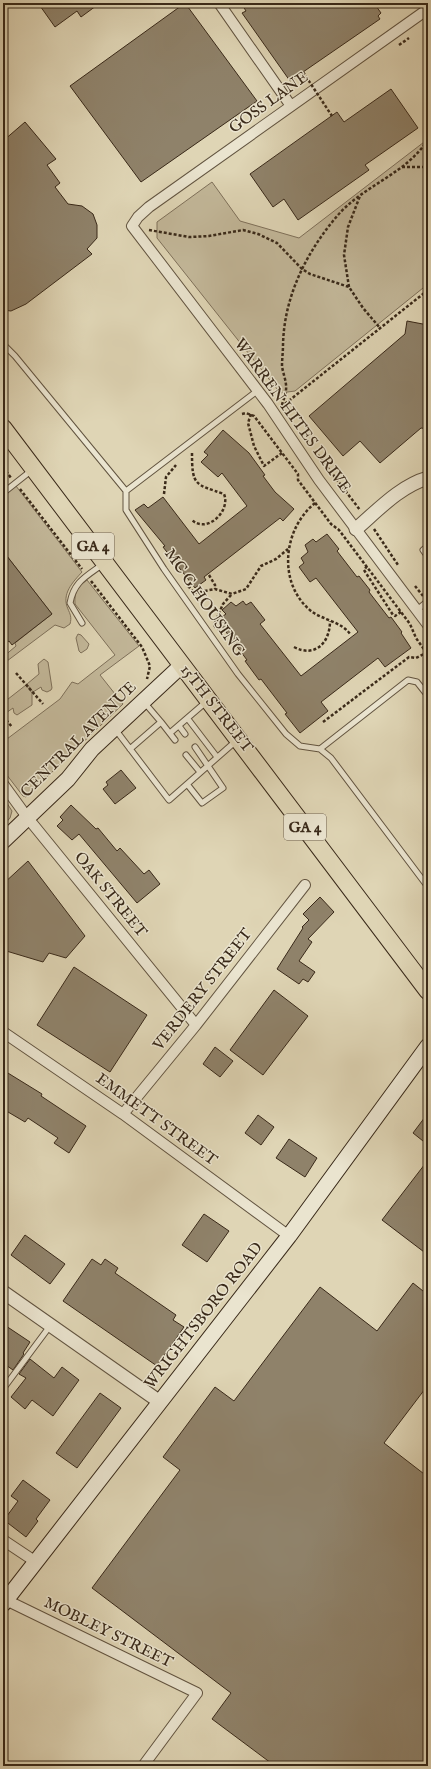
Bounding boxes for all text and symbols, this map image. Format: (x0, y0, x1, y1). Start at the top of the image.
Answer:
street label: GOSS LANE (226, 68, 312, 138)
street label: WARREN HITES DRIVE (229, 335, 355, 497)
road number: GA 4 (72, 533, 114, 559)
street label: MC G HOUSING (159, 545, 249, 661)
street label: 15TH STREET (175, 661, 257, 757)
street label: CENTRAL AVENUE (17, 678, 141, 802)
road number: GA 4 (284, 814, 326, 840)
street label: OAK STREET (69, 848, 151, 942)
street label: VERDERY STREET (149, 925, 257, 1056)
street label: EMMETT STREET (91, 1069, 221, 1171)
street label: WRIGHTSBORO ROAD (140, 1238, 268, 1393)
street label: MOBLEY STREET (40, 1593, 176, 1673)

